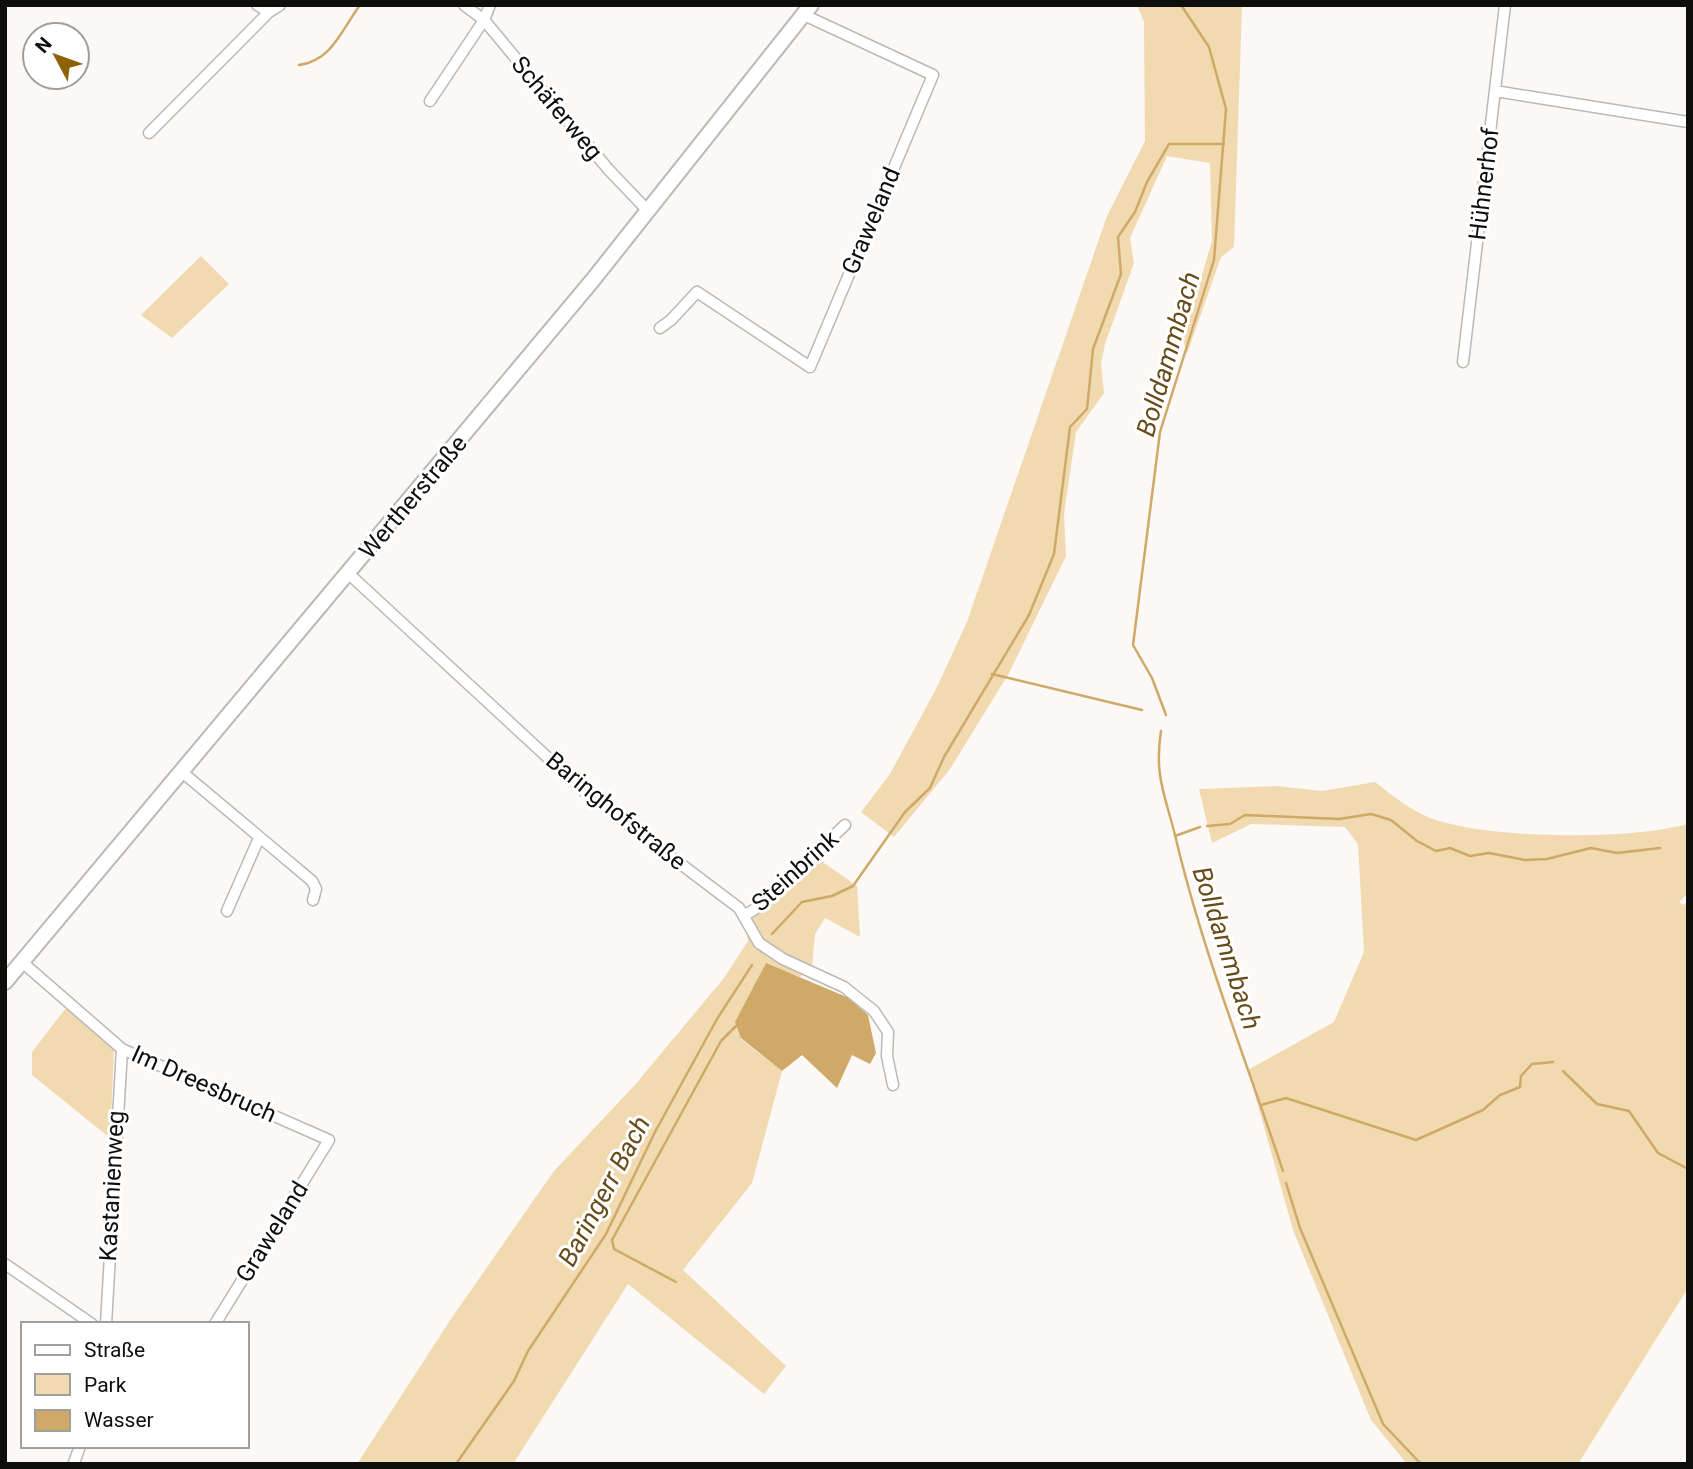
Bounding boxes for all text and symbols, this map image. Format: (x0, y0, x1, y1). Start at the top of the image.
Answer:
north arrow (21, 21, 91, 91)
text: N (30, 33, 57, 58)
street label: Schäferweg (506, 51, 608, 165)
street label: Hühnerhof (1463, 126, 1505, 242)
street label: Graweland (836, 163, 906, 279)
water label: Bolldammbach (1130, 268, 1206, 440)
street label: Wertherstraße (353, 430, 473, 564)
street label: Baringhofstraße (540, 746, 692, 876)
street label: Steinbrink (746, 824, 845, 917)
water label: Bolldammbach (1187, 863, 1267, 1033)
street label: Im Dreesbruch (127, 1040, 281, 1128)
street label: Kastanienweg (94, 1110, 130, 1262)
water label: Baringerr Bach (552, 1111, 656, 1271)
street label: Graweland (230, 1176, 314, 1288)
legend (21, 1322, 248, 1448)
text: Straße (84, 1338, 145, 1362)
text: Park (84, 1373, 127, 1397)
text: Wasser (84, 1408, 154, 1432)

